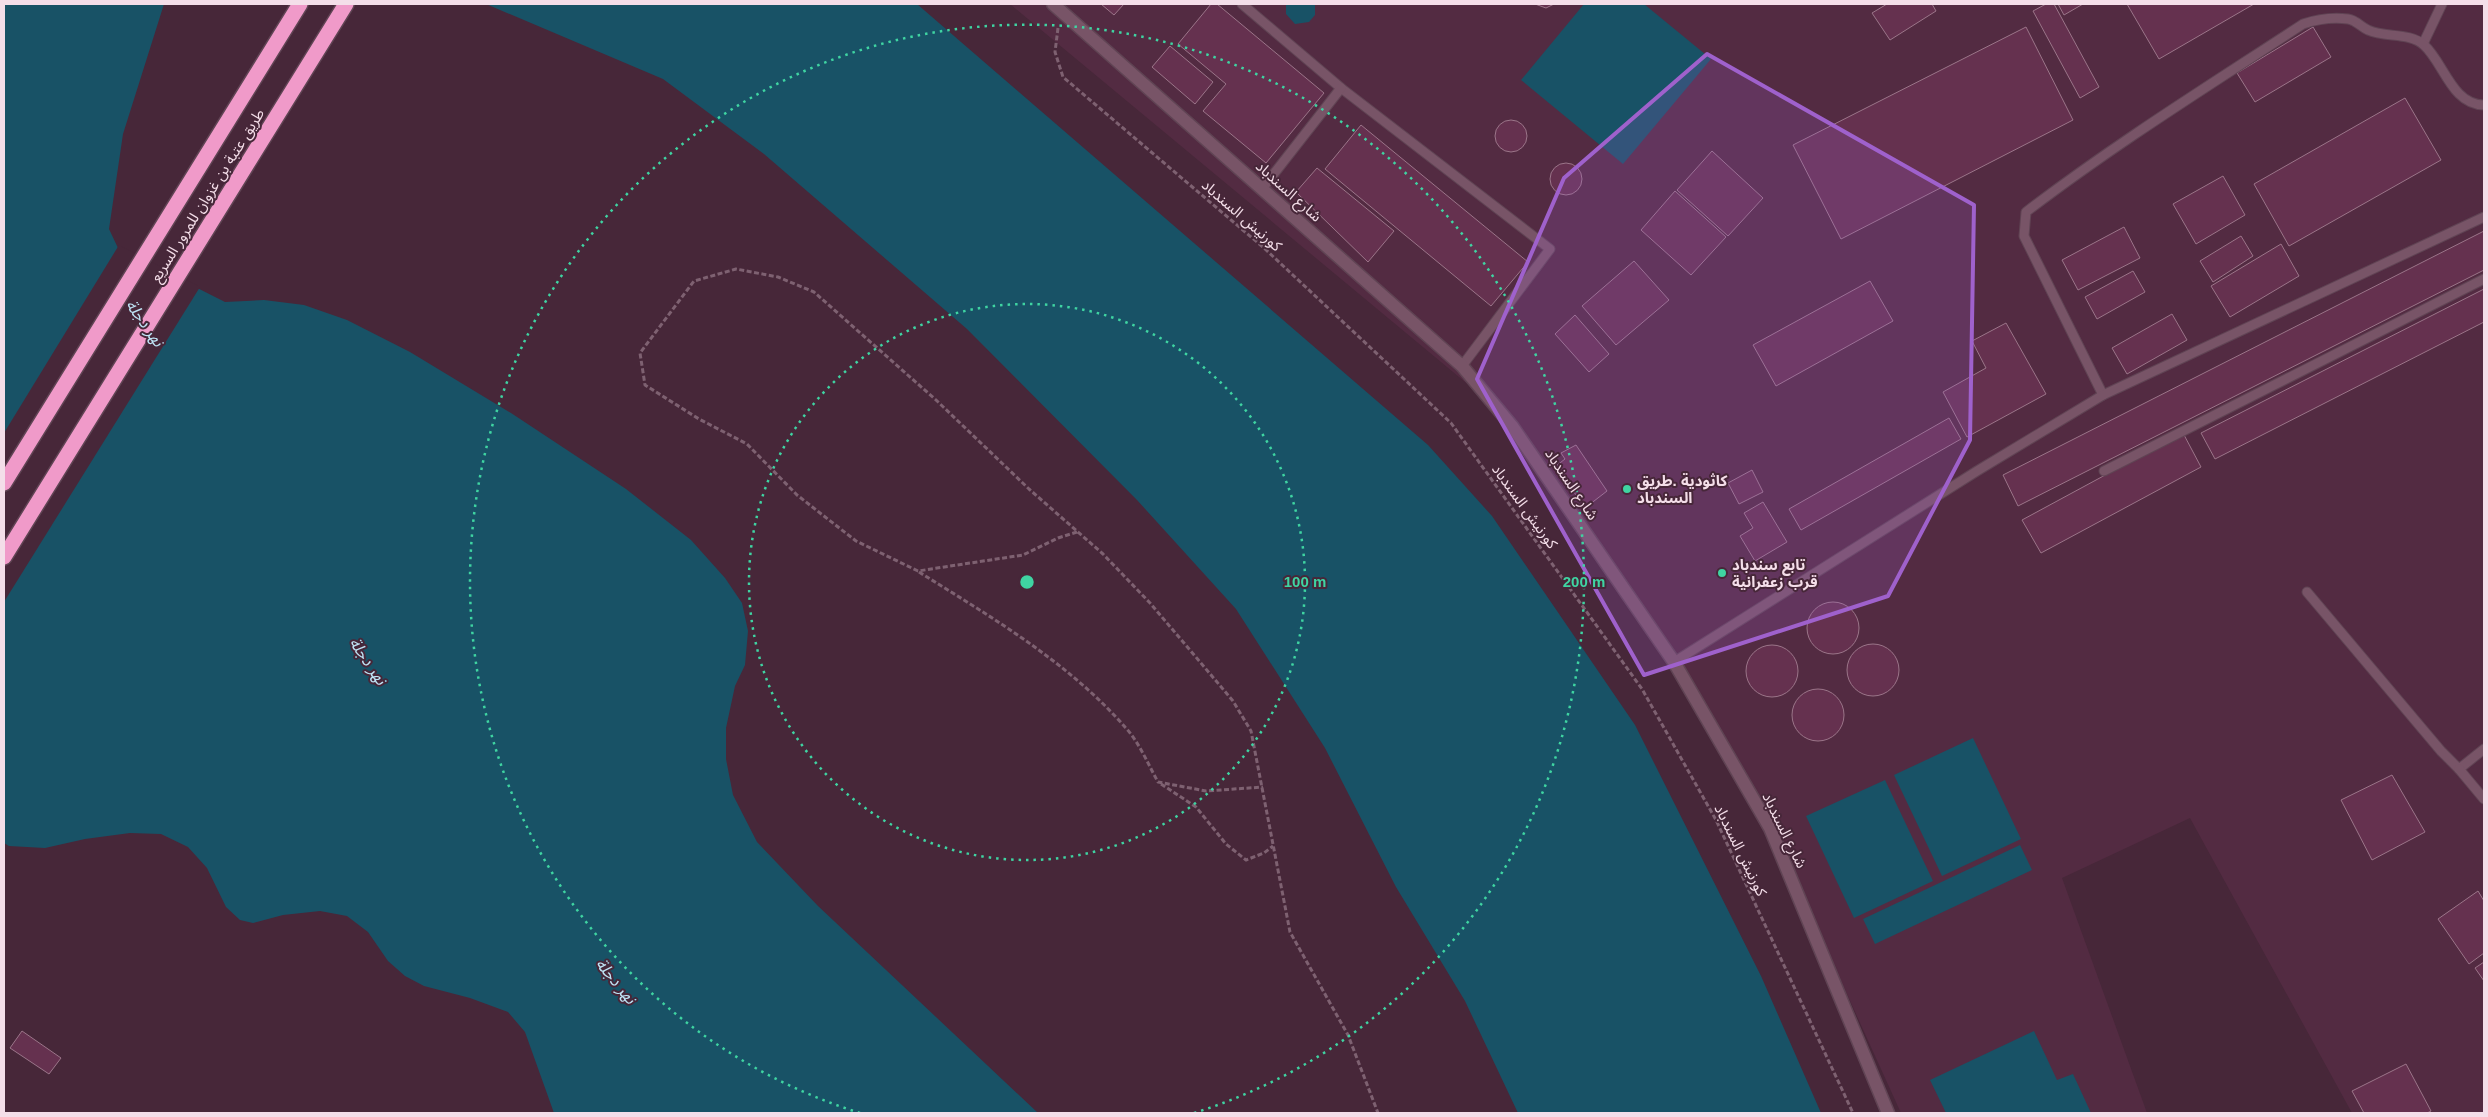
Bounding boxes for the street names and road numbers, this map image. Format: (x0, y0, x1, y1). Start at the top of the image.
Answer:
street label: طريق عتبة بن غزوان للمرور السريع (147, 105, 271, 287)
street label: شارع السندباد (1250, 157, 1325, 228)
street label: كورنيش السندباد (1198, 176, 1286, 256)
street label: شارع السندباد (1539, 445, 1602, 525)
street label: كورنيش السندباد (1488, 461, 1562, 553)
street label: شارع السندباد (1756, 789, 1811, 873)
street label: كورنيش السندباد (1711, 801, 1771, 900)

